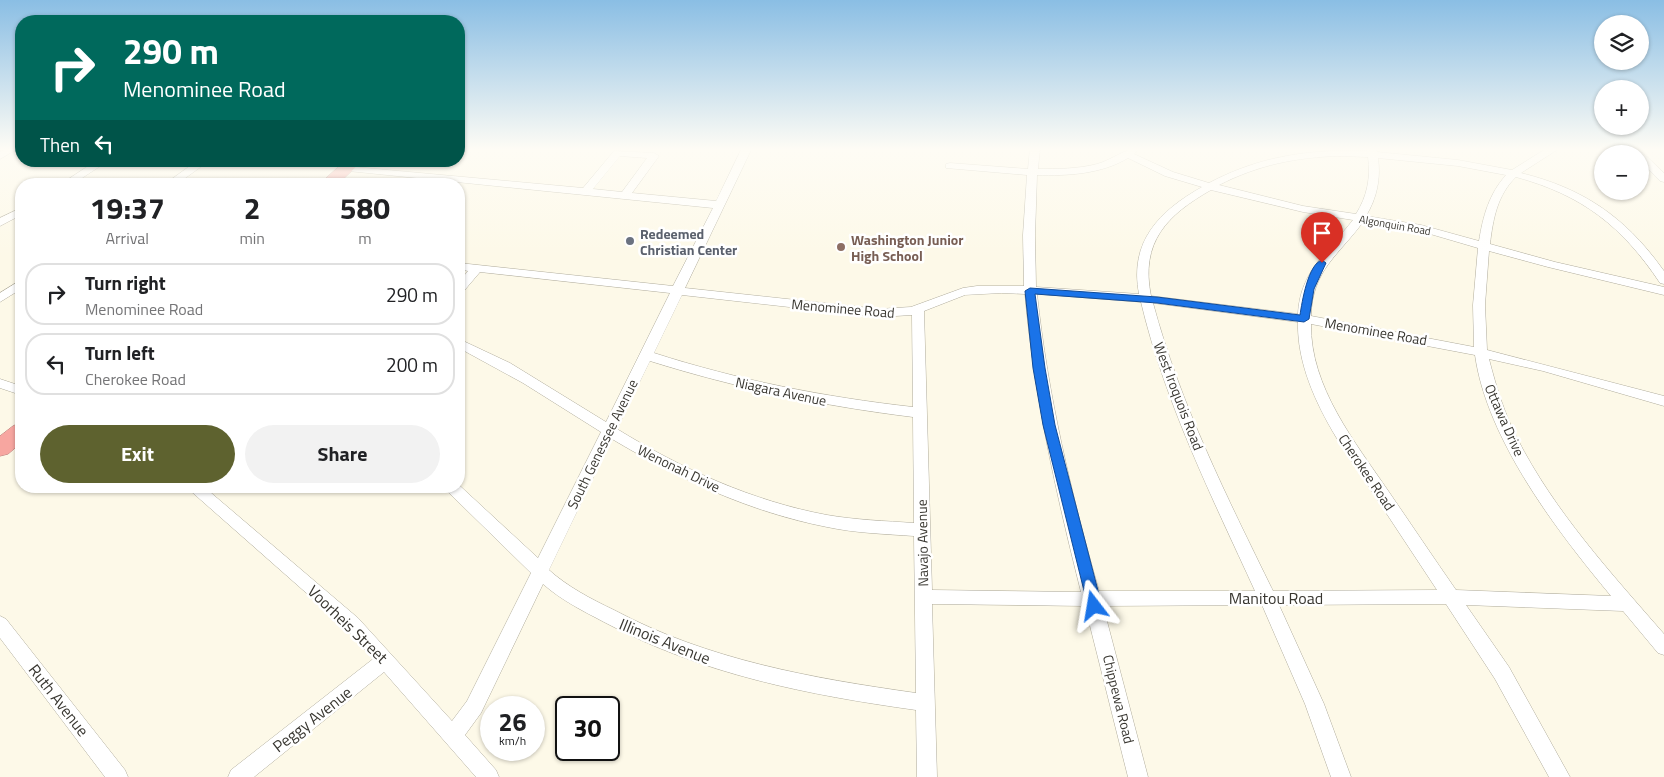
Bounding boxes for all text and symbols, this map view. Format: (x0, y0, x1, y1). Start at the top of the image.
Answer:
map controls (1594, 15, 1649, 200)
button: layers (1594, 15, 1649, 70)
text: 290 m (123, 24, 219, 78)
icon: right (40, 35, 105, 100)
text: Menominee Road (123, 72, 286, 106)
button: + (1594, 80, 1649, 135)
text: Then (40, 130, 80, 159)
icon: left (90, 130, 118, 158)
button: − (1594, 145, 1649, 200)
text: 19:37 (90, 185, 165, 231)
text: 2 (244, 185, 261, 231)
text: 580 (340, 185, 390, 231)
street label: Algonquin Road (1358, 211, 1432, 239)
pin (1301, 212, 1343, 263)
icon: arrive (1308, 219, 1336, 247)
place label: Redeemed Christian Center (640, 223, 737, 260)
text: Arrival (106, 226, 149, 250)
text: min (239, 226, 265, 250)
text: m (358, 226, 372, 250)
place label: Washington Junior High School (851, 229, 964, 266)
marker: Redeemed Christian Center (624, 235, 636, 247)
marker: Washington Junior High School (835, 241, 847, 253)
text: Turn right (85, 268, 166, 297)
icon: right (42, 280, 70, 308)
text: 290 m (386, 280, 438, 309)
street label: Menominee Road (791, 293, 895, 323)
text: Menominee Road (85, 297, 203, 321)
street label: Menominee Road (1323, 312, 1429, 350)
text: Turn left (85, 338, 155, 367)
street label: West Iroquois Road (1149, 339, 1209, 453)
icon: left (42, 350, 70, 378)
text: 200 m (386, 350, 438, 379)
text: Cherokee Road (85, 367, 186, 391)
street label: Niagara Avenue (734, 371, 828, 411)
street label: South Genessee Avenue (561, 375, 643, 513)
street label: Ottawa Drive (1480, 380, 1530, 460)
button: Exit (40, 425, 235, 483)
button: Share (245, 425, 440, 483)
street label: Cherokee Road (1334, 430, 1400, 514)
street label: Wenonah Drive (634, 439, 724, 497)
street label: Navajo Avenue (911, 499, 933, 587)
street label: Voorheis Street (302, 579, 394, 669)
position arrow (1067, 579, 1119, 631)
street label: Manitou Road (1229, 586, 1323, 610)
street label: Illinois Avenue (616, 612, 714, 670)
street label: Chippewa Road (1098, 652, 1140, 746)
street label: Ruth Avenue (23, 659, 95, 741)
street label: Peggy Avenue (267, 680, 357, 758)
speed limit sign: 30 (555, 696, 620, 761)
text: 26 (498, 703, 527, 741)
text: km/h (499, 731, 526, 750)

